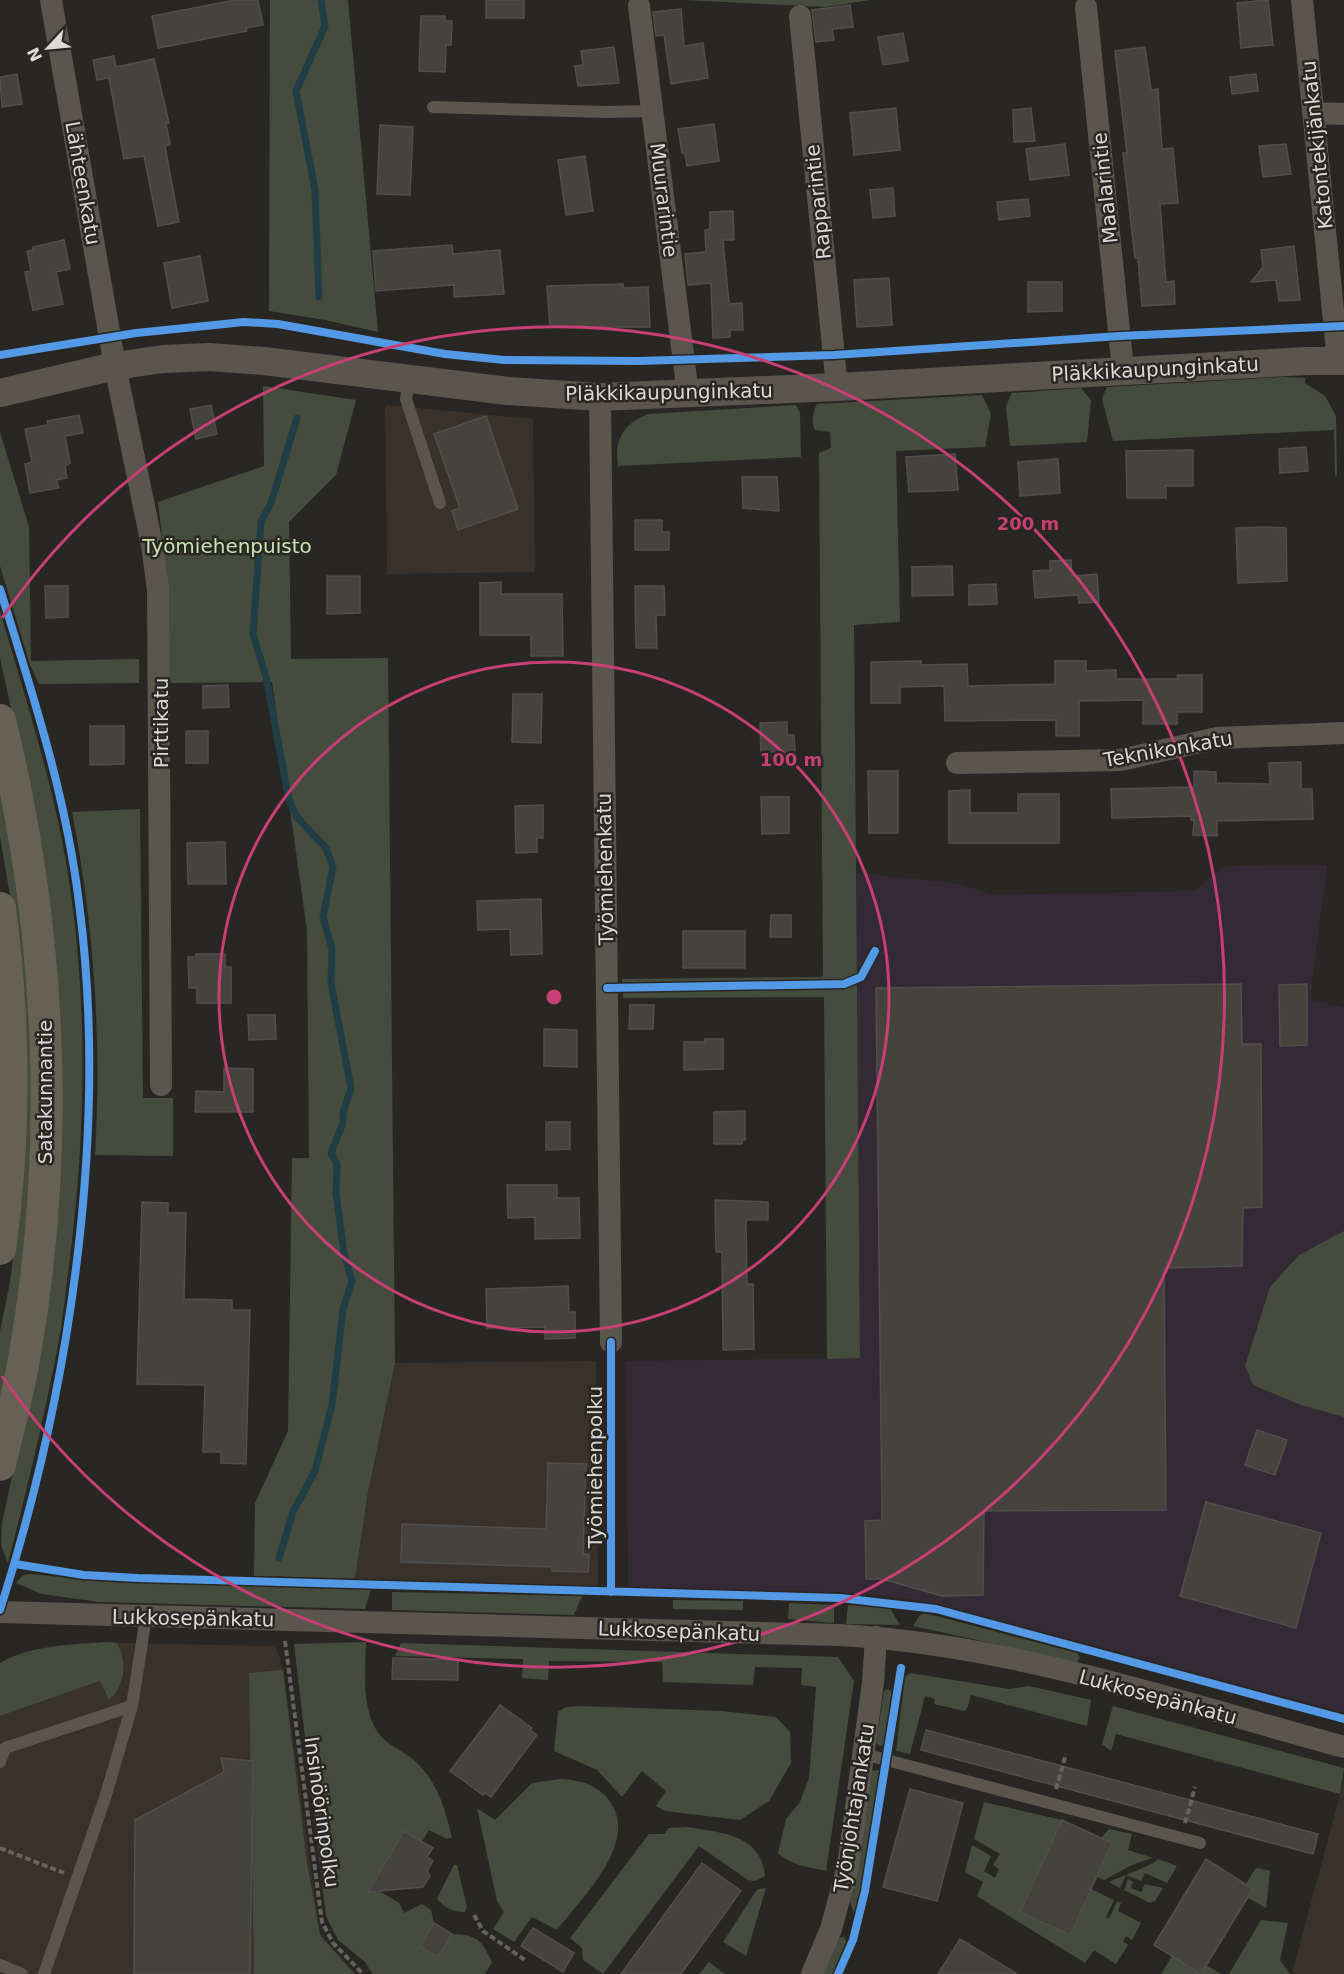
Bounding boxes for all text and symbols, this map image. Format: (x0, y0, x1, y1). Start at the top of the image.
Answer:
north arrow (18, 18, 78, 78)
text: N (23, 44, 46, 65)
street label: Katontekijänkatu (1296, 59, 1338, 231)
street label: Lähteenkatu (60, 119, 106, 247)
street label: Maalarintie (1087, 131, 1123, 245)
street label: Muurarintie (645, 141, 683, 259)
street label: Rapparintie (800, 143, 836, 261)
street label: Pläkkikaupunginkatu (1051, 352, 1259, 386)
street label: Pläkkikaupunginkatu (565, 378, 773, 406)
text: 200 m (997, 513, 1059, 534)
park label: Työmiehenpuisto (141, 534, 312, 558)
street label: Pirttikatu (149, 678, 173, 768)
street label: Teknikonkatu (1101, 726, 1234, 772)
text: 100 m (760, 749, 822, 770)
street label: Työmiehenkatu (592, 793, 618, 946)
centre of rings (544, 987, 564, 1007)
street label: Satakunnantie (33, 1020, 57, 1164)
street label: Työmiehenpolku (583, 1386, 607, 1549)
street label: Lukkosepänkatu (112, 1605, 274, 1631)
street label: Lukkosepänkatu (597, 1616, 761, 1646)
street label: Lukkosepänkatu (1076, 1664, 1240, 1730)
street label: Työnjohtajankatu (829, 1722, 879, 1895)
street label: Insinöörinpolku (300, 1735, 344, 1889)

